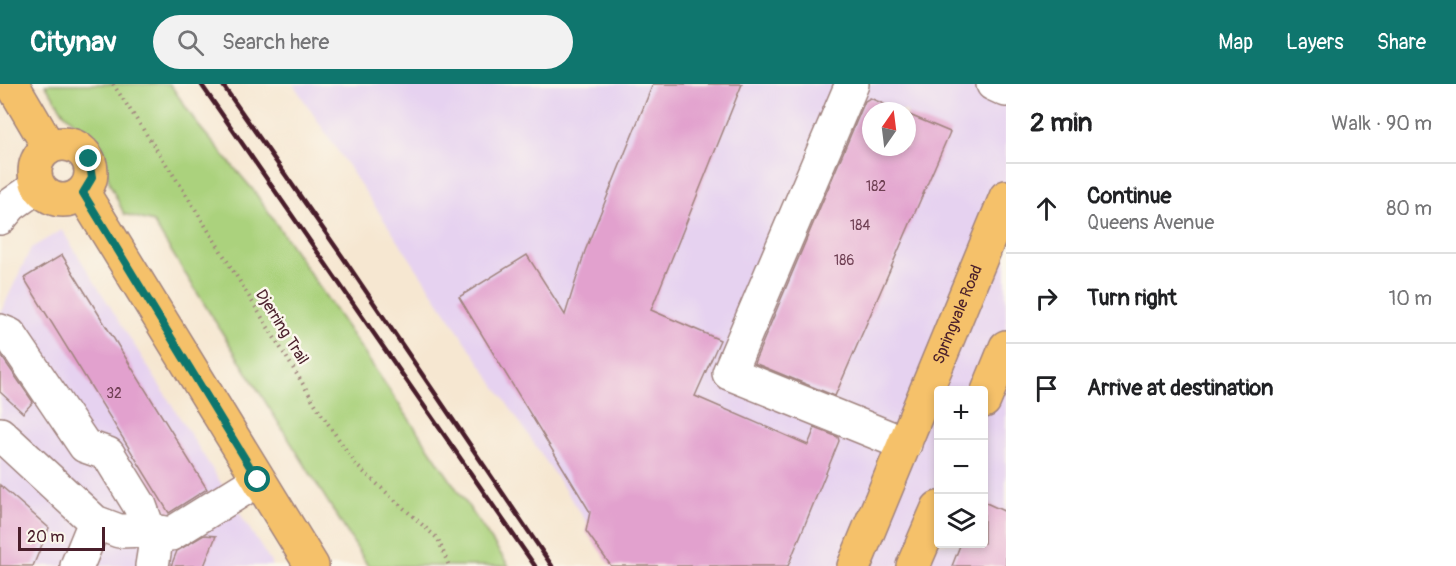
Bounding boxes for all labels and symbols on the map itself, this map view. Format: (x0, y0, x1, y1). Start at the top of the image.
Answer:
north arrow (862, 102, 916, 156)
route end (75, 145, 101, 171)
house number: 182 (866, 178, 886, 195)
house number: 184 (850, 217, 870, 234)
house number: 186 (834, 252, 854, 269)
street label: Springvale Road (928, 262, 987, 367)
street label: Djerring Trail (251, 286, 313, 368)
house number: 32 (106, 385, 122, 402)
route start (244, 466, 270, 492)
scale bar (18, 524, 105, 552)

